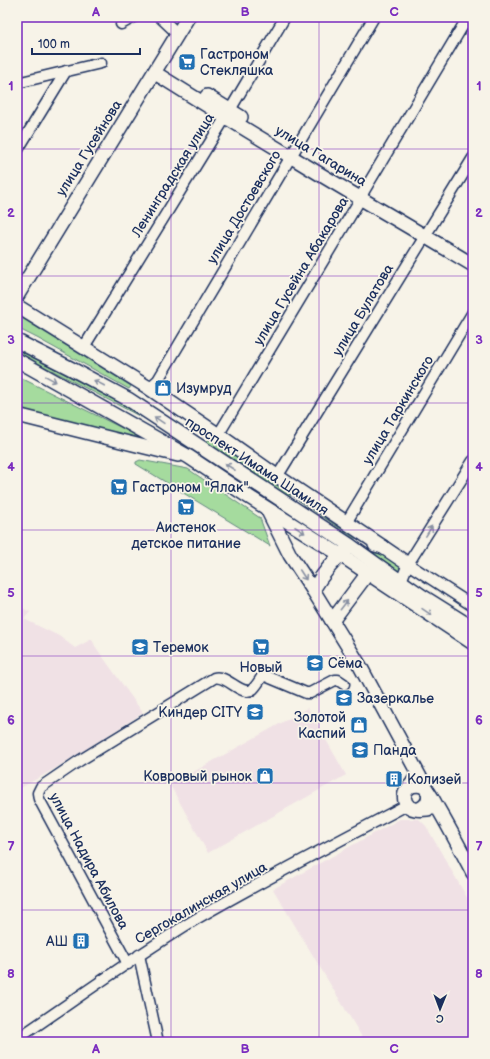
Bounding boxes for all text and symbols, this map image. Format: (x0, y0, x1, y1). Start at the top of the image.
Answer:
text: A (91, 4, 100, 20)
text: B (240, 4, 250, 20)
text: C (389, 4, 399, 20)
scale bar (32, 30, 140, 56)
text: 100 m (38, 37, 70, 52)
place label: Гастроном Стекляшка (200, 46, 274, 79)
supermarket icon: Гастроном Стекляшка (177, 52, 197, 72)
text: 1 (8, 78, 14, 94)
text: 1 (476, 78, 482, 94)
street label: улица Гусейнова (53, 96, 126, 199)
street label: Ленинградская улица (127, 109, 219, 241)
street label: улица Гагарина (272, 122, 370, 190)
street label: улица Достоевского (203, 147, 285, 267)
street label: улица Гусейна Абакарова (250, 193, 352, 348)
text: 2 (7, 205, 15, 221)
text: 2 (475, 205, 483, 221)
street label: улица Булатова (329, 260, 397, 359)
text: 3 (7, 332, 15, 348)
text: 3 (475, 332, 483, 348)
street label: улица Таркинского (359, 353, 437, 467)
one-way arrow (45, 376, 57, 383)
shop icon: Изумруд (153, 378, 173, 398)
one-way arrow (93, 379, 105, 387)
place label: Изумруд (176, 380, 232, 397)
street label: проспект Имама Шамиля (182, 413, 332, 519)
one-way arrow (154, 416, 165, 424)
text: 4 (7, 459, 15, 475)
text: 4 (475, 459, 483, 475)
one-way arrow (224, 462, 236, 470)
supermarket icon: Гастроном "Ялак" (109, 477, 129, 497)
place label: Гастроном "Ялак" (132, 479, 249, 496)
supermarket icon: Аистенок детское питание (176, 497, 196, 517)
place label: Аистенок детское питание (131, 519, 241, 552)
one-way arrow (294, 526, 306, 534)
one-way arrow (425, 526, 433, 537)
one-way arrow (299, 569, 307, 580)
text: 5 (7, 585, 15, 601)
text: 5 (475, 585, 483, 601)
one-way arrow (339, 599, 348, 610)
one-way arrow (421, 608, 432, 616)
school or university icon: Теремок (130, 637, 150, 657)
supermarket icon: Новый (251, 637, 271, 657)
place label: Теремок (153, 639, 209, 656)
school or university icon: Сёма (305, 653, 325, 673)
place label: Сёма (328, 655, 363, 672)
place label: Новый (239, 659, 283, 676)
school or university icon: Зазеркалье (334, 688, 354, 708)
place label: Зазеркалье (357, 690, 434, 707)
school or university icon: Киндер CITY (245, 702, 265, 722)
place label: Киндер CITY (158, 704, 243, 721)
place label: Золотой Каспий (294, 709, 346, 742)
text: 6 (7, 712, 15, 728)
text: 6 (475, 712, 483, 728)
shop icon: Золотой Каспий (349, 715, 369, 735)
school or university icon: Панда (350, 740, 370, 760)
place label: Панда (373, 742, 417, 759)
shop icon: Ковровый рынок (255, 766, 275, 786)
place label: Ковровый рынок (143, 768, 253, 785)
building icon: Колизей (384, 769, 404, 789)
place label: Колизей (407, 771, 462, 788)
street label: улица Надира Абилова (46, 790, 133, 933)
text: 7 (7, 839, 15, 855)
text: 7 (475, 839, 483, 855)
street label: Сергокалинская улица (132, 858, 271, 948)
building icon: АШ (71, 931, 91, 951)
place label: АШ (45, 933, 68, 950)
text: 8 (7, 966, 15, 982)
text: 8 (475, 966, 483, 982)
north arrow (420, 989, 460, 1029)
text: С (436, 1012, 444, 1025)
text: A (91, 1041, 100, 1057)
text: B (240, 1041, 250, 1057)
text: C (389, 1041, 399, 1057)

